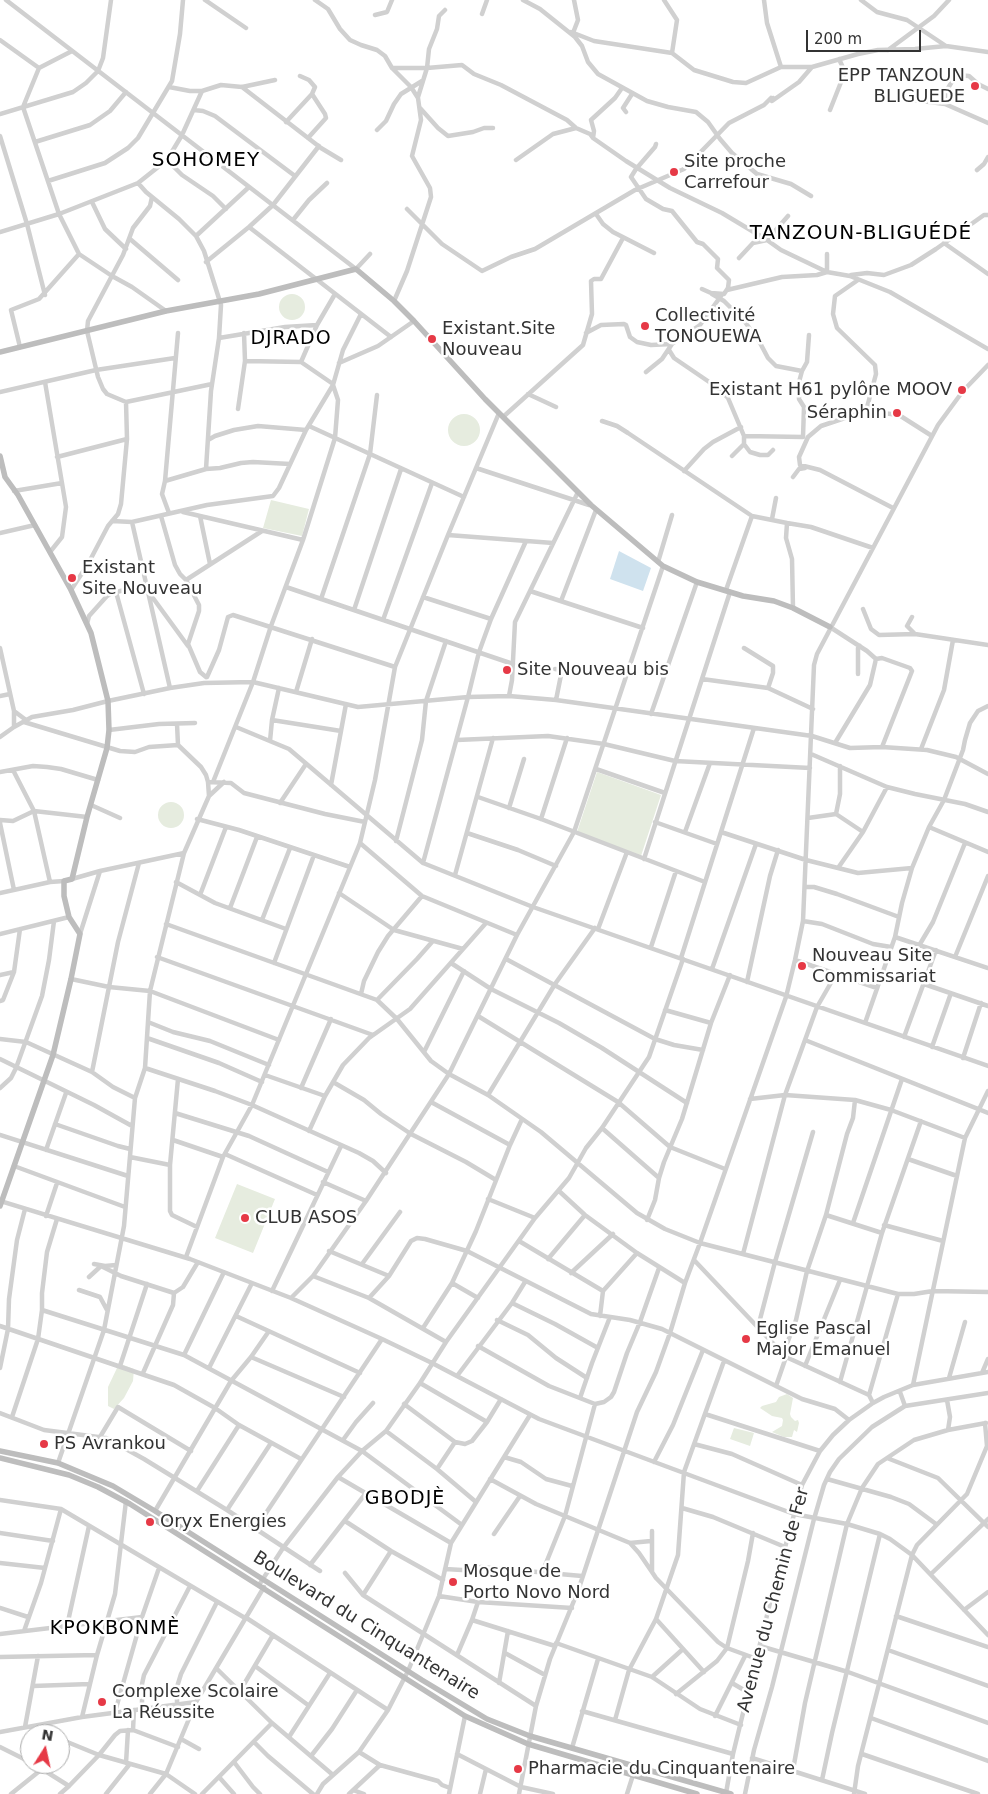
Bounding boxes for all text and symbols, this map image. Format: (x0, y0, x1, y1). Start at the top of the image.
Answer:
scale bar (808, 20, 923, 52)
text: 200 m (814, 30, 862, 48)
place label: EPP TANZOUN BLIGUEDE (838, 65, 965, 108)
marker: EPP TANZOUN BLIGUEDE (969, 80, 981, 92)
district label: SOHOMEY (151, 149, 261, 173)
place label: Site proche Carrefour (684, 151, 786, 193)
marker: Site proche Carrefour (668, 166, 680, 178)
district label: TANZOUN-BLIGUÉDÉ (748, 222, 974, 246)
place label: Collectivité TONOUEWA (655, 305, 761, 348)
place label: Existant.Site Nouveau (442, 318, 555, 360)
marker: Collectivité TONOUEWA (639, 320, 651, 332)
district label: DJRADO (250, 328, 332, 350)
marker: Existant.Site Nouveau (426, 333, 438, 345)
place label: Existant H61 pylône MOOV (709, 379, 952, 401)
marker: Existant H61 pylône MOOV (956, 384, 968, 396)
place label: Séraphin (807, 402, 887, 424)
marker: Séraphin (891, 407, 903, 419)
place label: Existant Site Nouveau (82, 557, 202, 600)
marker: Existant Site Nouveau (66, 572, 78, 584)
place label: Site Nouveau bis (517, 659, 669, 681)
marker: Site Nouveau bis (501, 664, 513, 676)
place label: Nouveau Site Commissariat (812, 945, 936, 988)
marker: Nouveau Site Commissariat (796, 960, 808, 972)
place label: CLUB ASOS (255, 1207, 357, 1229)
marker: CLUB ASOS (239, 1212, 251, 1224)
place label: Eglise Pascal Major Emanuel (756, 1318, 891, 1360)
marker: Eglise Pascal Major Emanuel (740, 1333, 752, 1345)
place label: PS Avrankou (54, 1433, 166, 1455)
marker: PS Avrankou (38, 1438, 50, 1450)
street label: Avenue du Chemin de Fer (734, 1485, 814, 1715)
district label: GBODJÈ (364, 1488, 446, 1510)
place label: Oryx Energies (160, 1511, 286, 1533)
marker: Oryx Energies (144, 1516, 156, 1528)
street label: Boulevard du Cinquantenaire (249, 1547, 483, 1705)
place label: Mosque de Porto Novo Nord (463, 1561, 610, 1604)
marker: Mosque de Porto Novo Nord (447, 1576, 459, 1588)
district label: KPOKBONMÈ (49, 1618, 181, 1640)
place label: Complexe Scolaire La Réussite (112, 1681, 279, 1724)
marker: Complexe Scolaire La Réussite (96, 1696, 108, 1708)
north arrow (20, 1724, 70, 1774)
text: N (40, 1726, 55, 1744)
place label: Pharmacie du Cinquantenaire (528, 1758, 795, 1780)
marker: Pharmacie du Cinquantenaire (512, 1763, 524, 1775)

